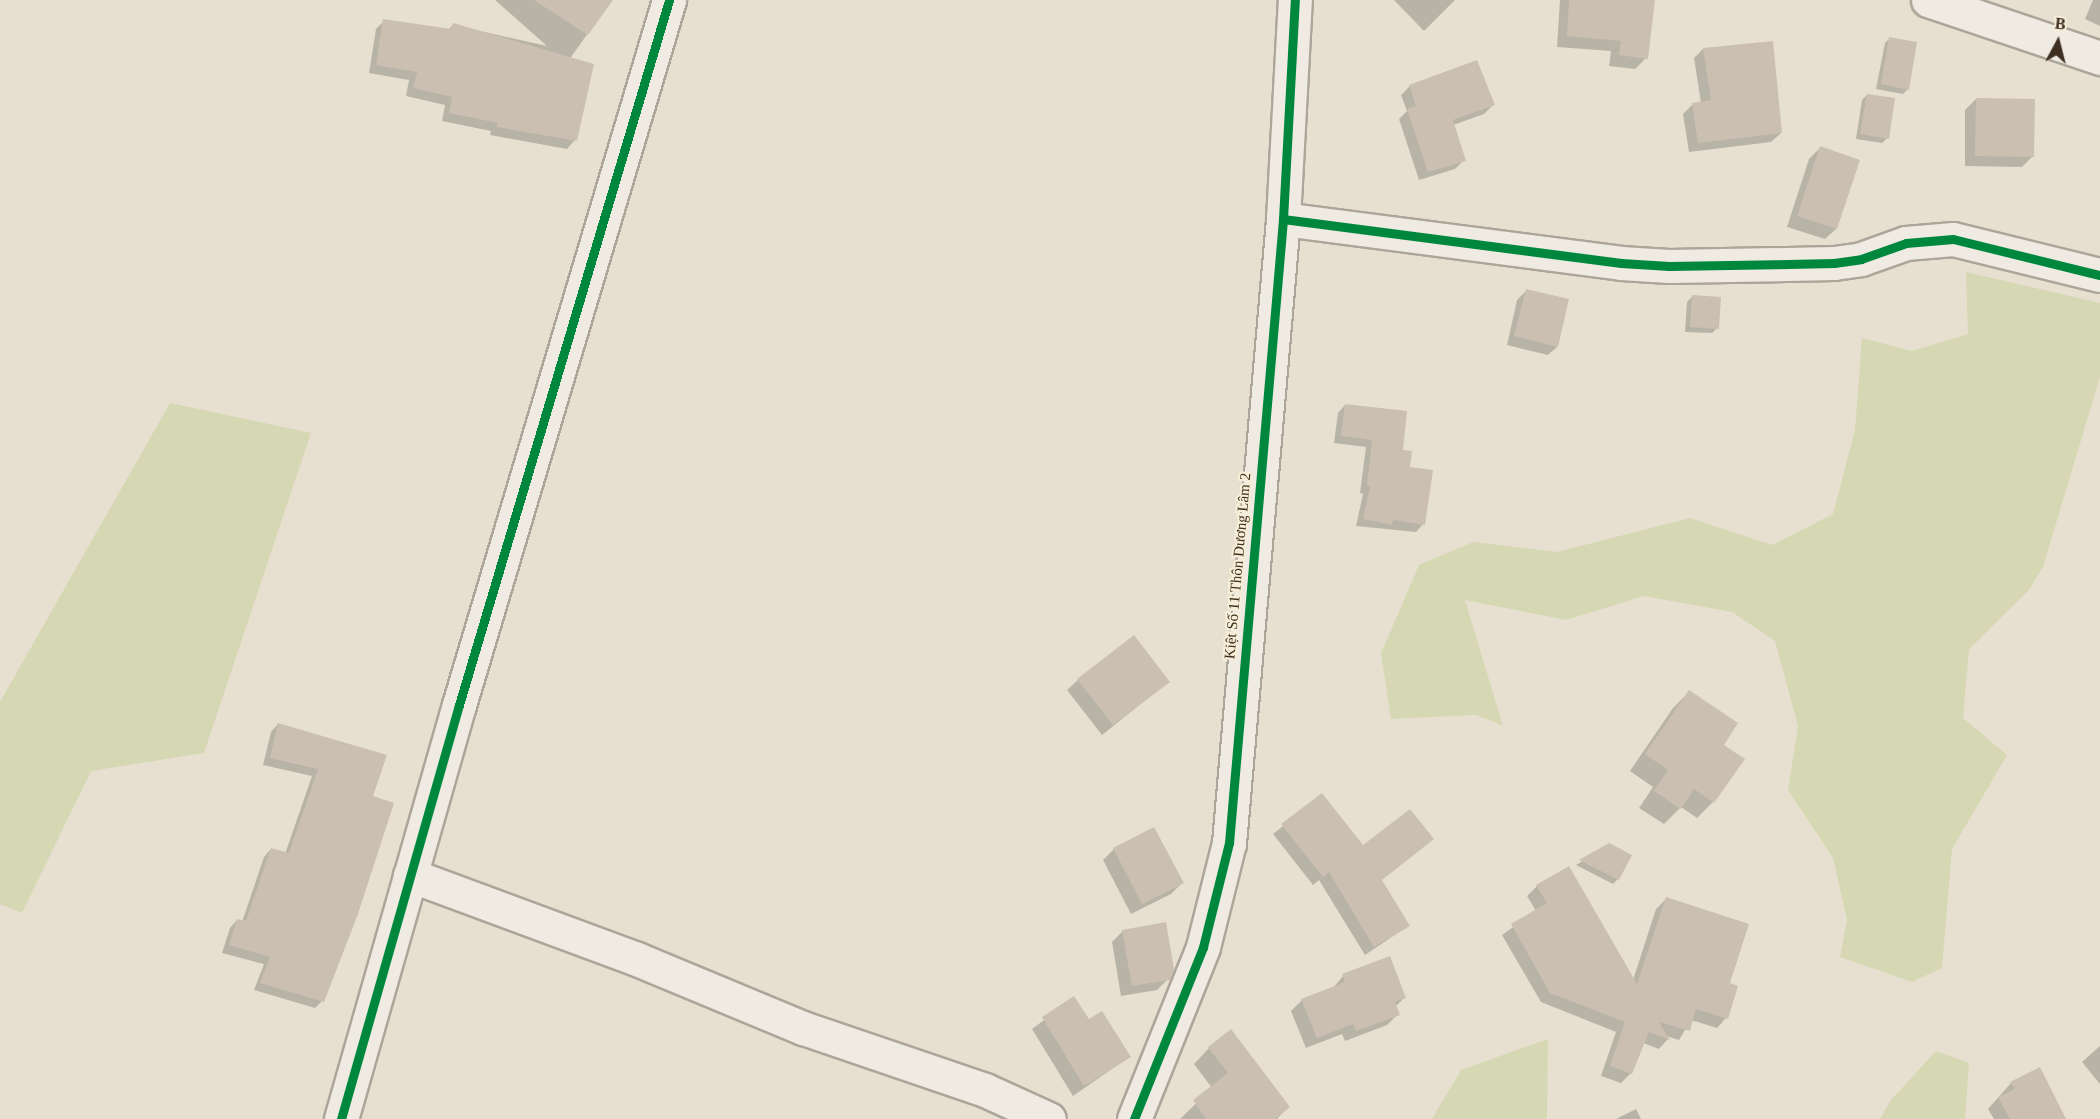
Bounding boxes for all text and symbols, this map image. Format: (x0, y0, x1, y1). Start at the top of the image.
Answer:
north arrow (2028, 12, 2088, 72)
text: B (2054, 15, 2067, 33)
street label: Kiệt Số 11 Thôn Dương Lâm 2 (1221, 472, 1255, 660)

